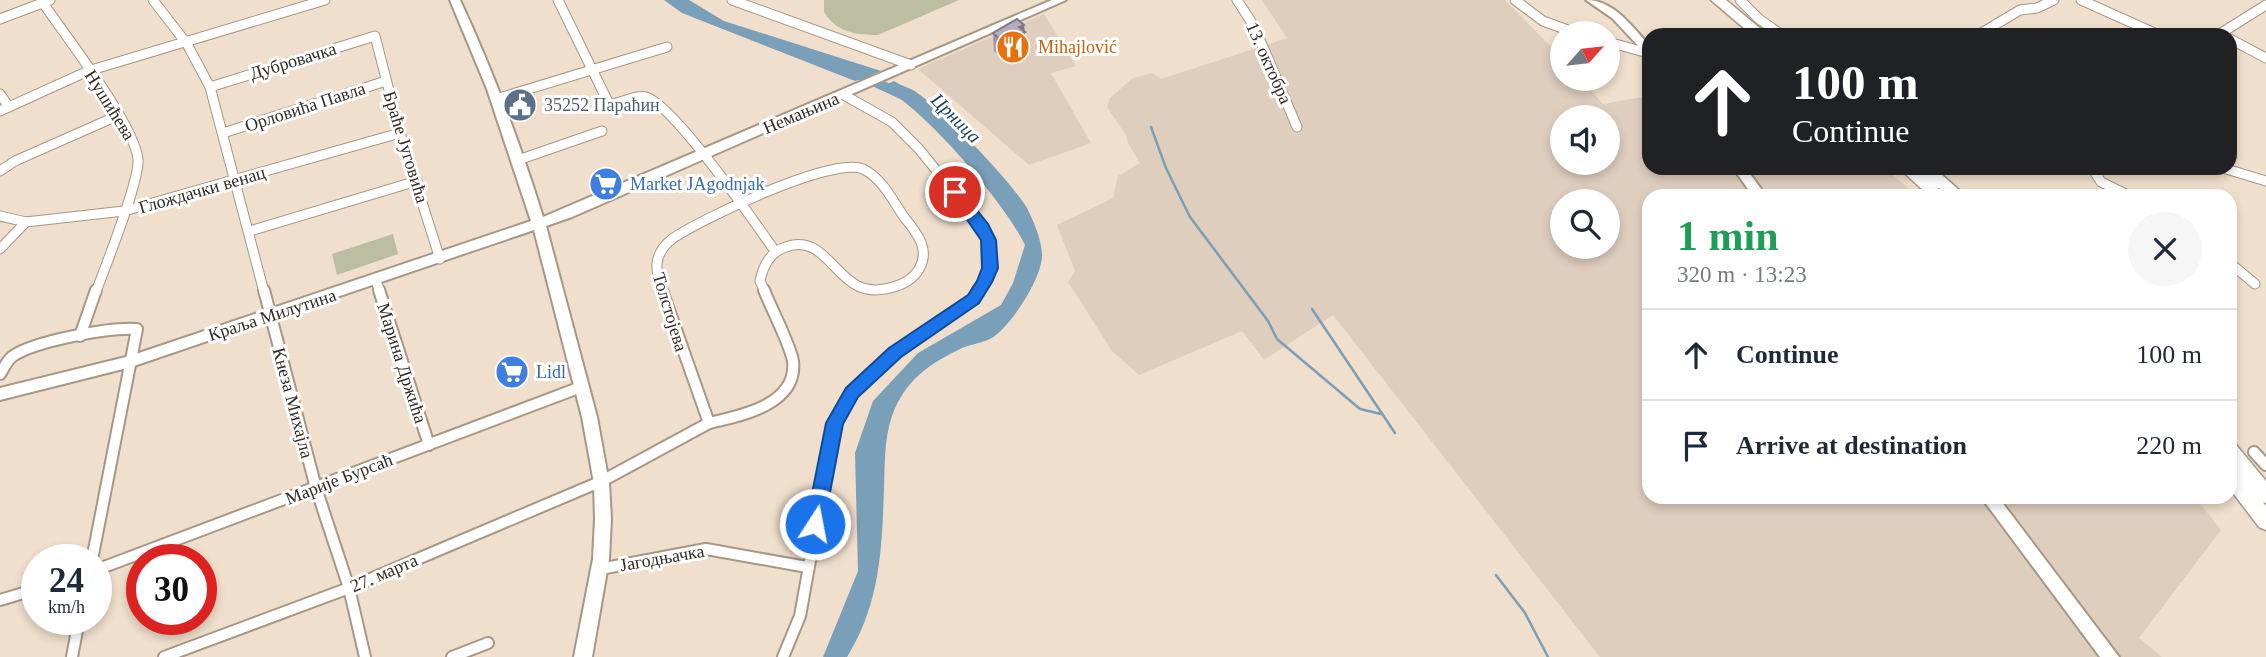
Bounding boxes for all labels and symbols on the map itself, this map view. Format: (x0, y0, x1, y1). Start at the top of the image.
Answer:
street label: 13. октобра (1242, 19, 1296, 107)
north arrow (1550, 21, 1620, 91)
restaurant icon: Mihajlović (994, 28, 1032, 66)
place label: Mihajlović (1038, 37, 1117, 57)
street label: Дубровачка (247, 38, 339, 84)
street label: Нушићева (81, 66, 139, 144)
street label: Орловића Павла (242, 78, 368, 136)
public building icon: 35252 Параћин (501, 86, 539, 124)
street label: Немањина (760, 88, 842, 138)
water label: Црница (926, 88, 985, 147)
street label: Браће Југовића (379, 89, 433, 205)
place label: 35252 Параћин (544, 95, 660, 115)
street label: Глождачки венац (136, 162, 268, 218)
pin (925, 162, 985, 222)
supermarket icon: Market JAgodnjak (587, 165, 625, 203)
place label: Market JAgodnjak (630, 174, 764, 194)
street label: Толстојева (649, 270, 691, 354)
street label: Краља Милутина (206, 285, 338, 345)
street label: Марина Држића (373, 300, 431, 426)
street label: Кнеза Михајла (269, 345, 317, 461)
supermarket icon: Lidl (493, 353, 531, 391)
place label: Lidl (536, 362, 566, 382)
street label: Марије Бурсаћ (283, 449, 395, 509)
position arrow (778, 487, 852, 561)
street label: Јагодњачка (618, 541, 706, 575)
speed limit sign: 30 (126, 544, 217, 635)
street label: 27. марта (347, 550, 421, 596)

